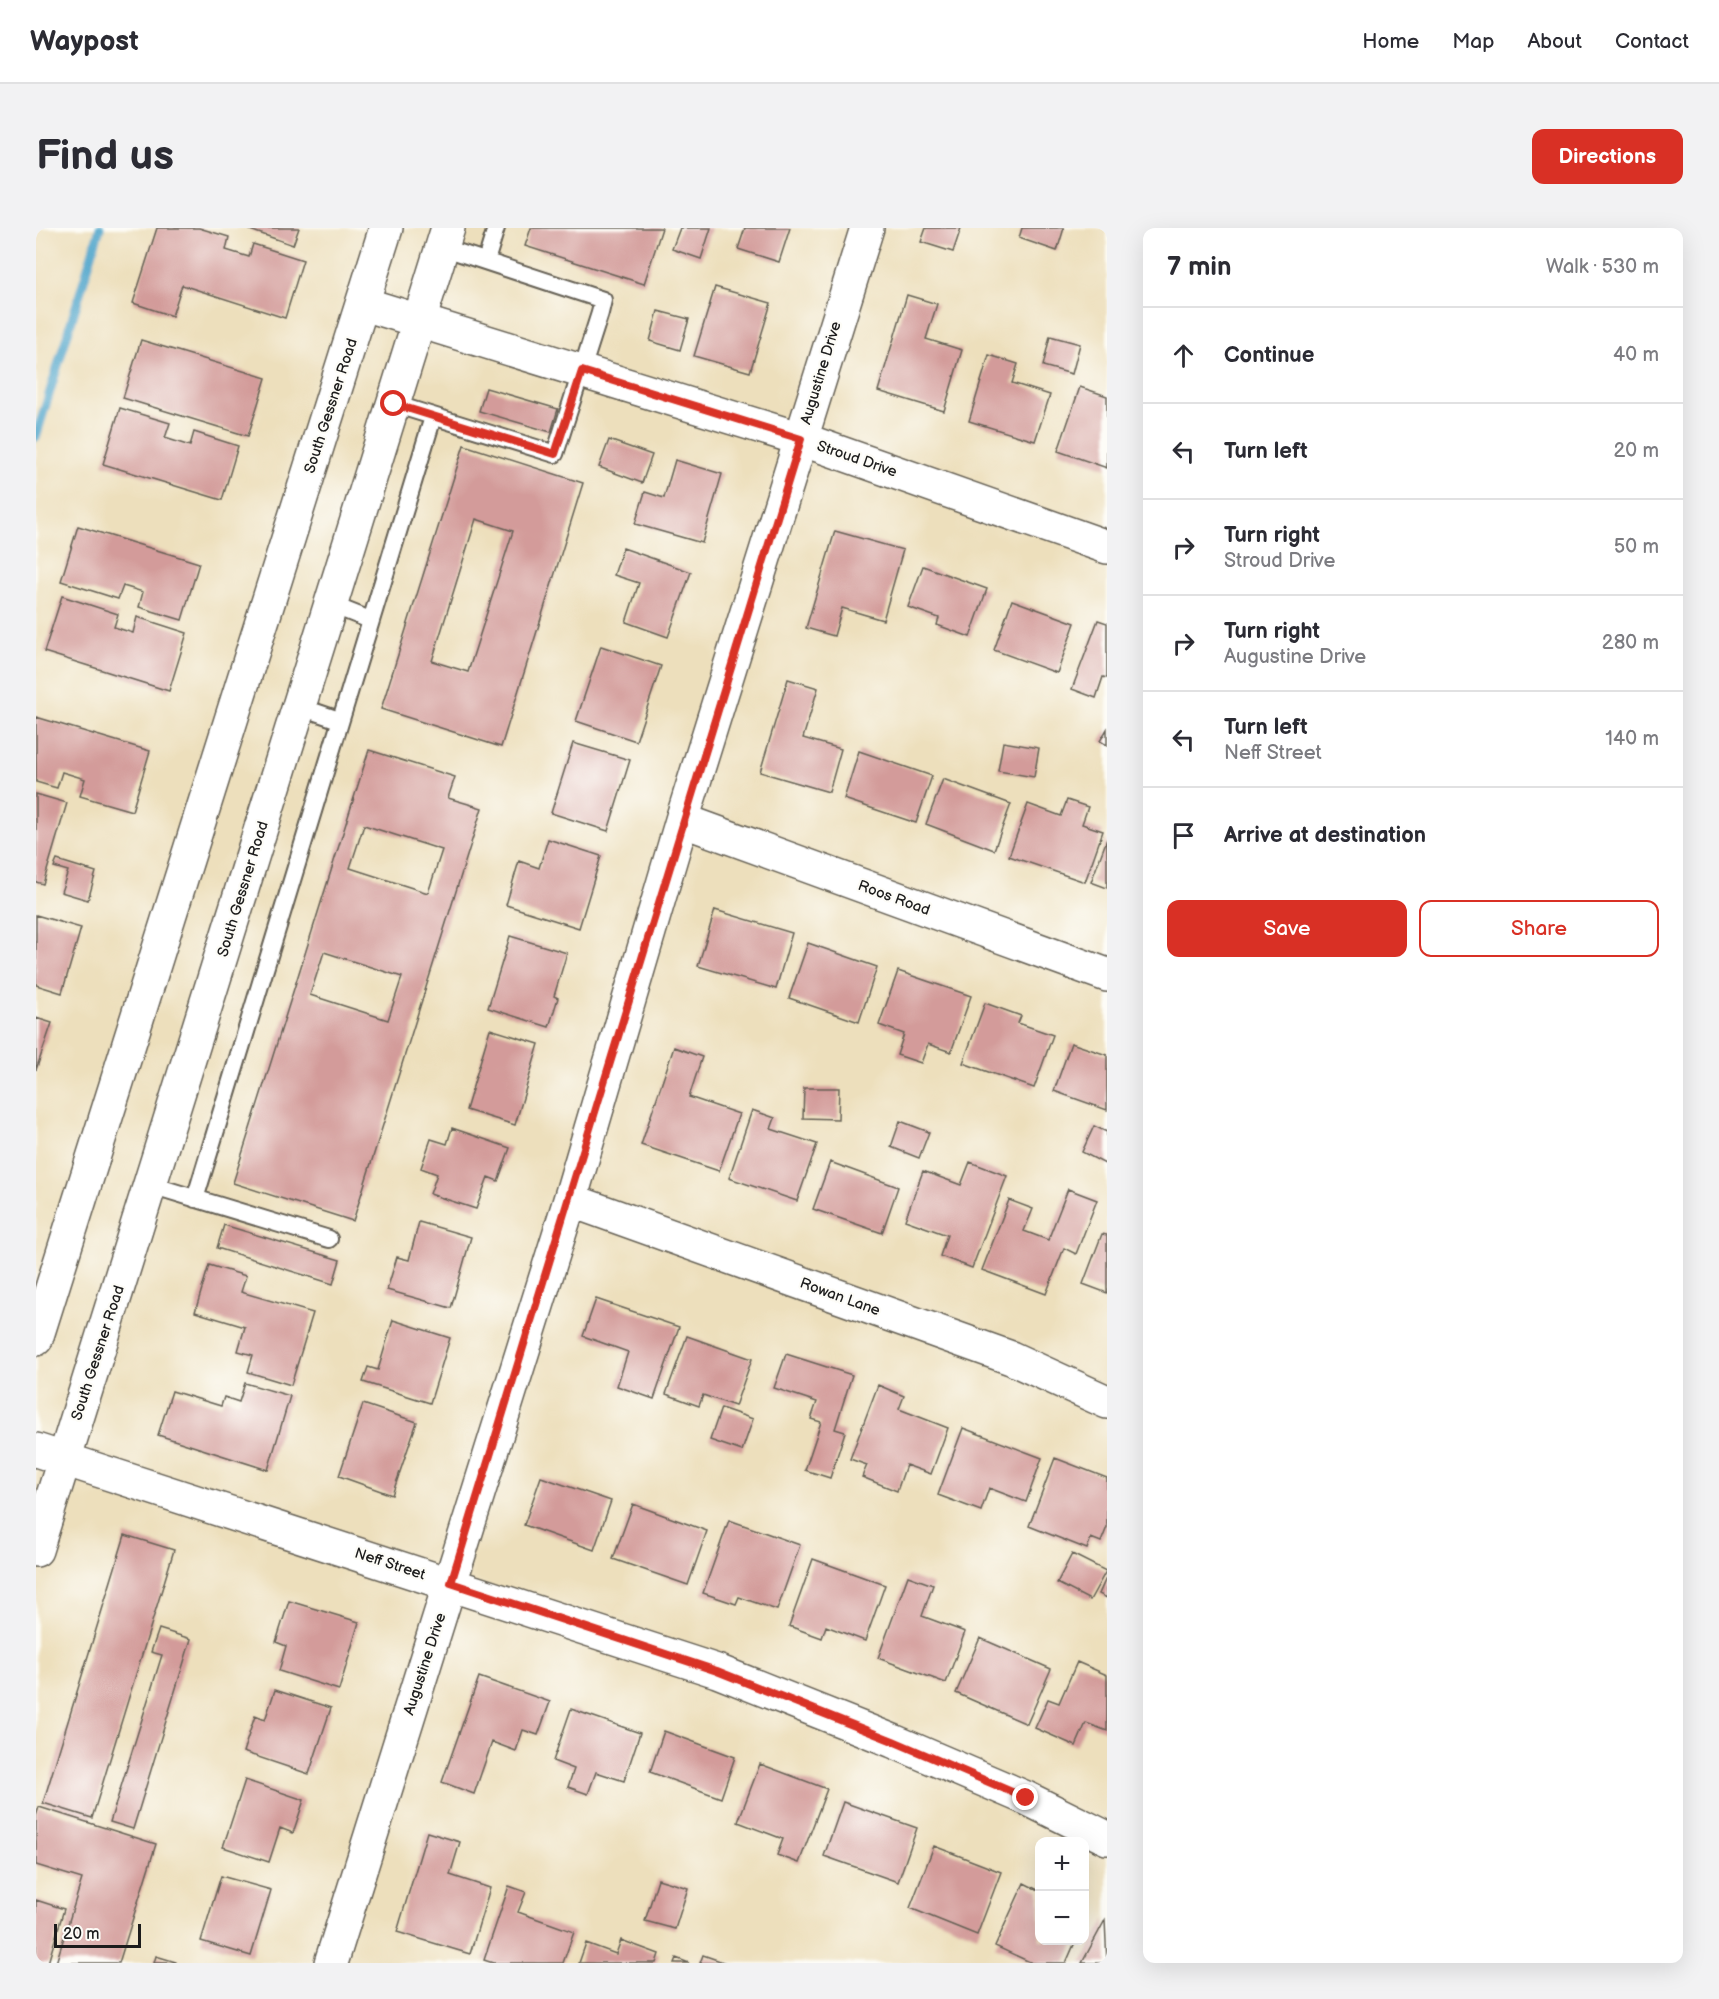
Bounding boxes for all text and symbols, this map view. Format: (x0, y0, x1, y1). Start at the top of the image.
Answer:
text: Waypost (30, 25, 139, 58)
text: Home (1362, 29, 1419, 54)
text: Map (1452, 29, 1494, 54)
text: About (1527, 29, 1582, 54)
text: Contact (1615, 29, 1689, 54)
button: Directions (1532, 129, 1683, 184)
text: Find us (36, 131, 174, 182)
text: 7 min (1167, 252, 1231, 283)
text: Walk · 530 m (1546, 255, 1659, 279)
street label: Augustine Drive (796, 319, 846, 427)
street label: South Gessner Road (300, 336, 362, 476)
icon: ahead (1167, 339, 1200, 372)
text: Continue (1224, 342, 1314, 369)
text: 40 m (1613, 343, 1659, 367)
route start (380, 390, 406, 416)
icon: left (1167, 435, 1200, 468)
street label: Stroud Drive (814, 436, 900, 482)
text: Turn left (1224, 438, 1308, 465)
text: 20 m (1614, 439, 1659, 463)
text: Turn right (1224, 522, 1320, 549)
icon: right (1167, 531, 1200, 564)
text: 50 m (1614, 535, 1659, 559)
text: Stroud Drive (1224, 549, 1335, 573)
text: Turn right (1224, 618, 1320, 645)
icon: right (1167, 627, 1200, 660)
text: 280 m (1602, 631, 1659, 655)
text: Augustine Drive (1224, 645, 1366, 669)
text: Turn left (1224, 714, 1308, 741)
icon: left (1167, 723, 1200, 756)
text: 140 m (1605, 727, 1659, 751)
text: Neff Street (1224, 741, 1322, 765)
street label: South Gessner Road (213, 819, 273, 959)
icon: arrive (1167, 819, 1200, 852)
text: Arrive at destination (1224, 822, 1426, 849)
street label: Roos Road (855, 876, 933, 920)
button: Save (1167, 900, 1407, 957)
button: Share (1419, 900, 1659, 957)
street label: Rowan Lane (797, 1274, 883, 1320)
street label: South Gessner Road (67, 1283, 129, 1423)
street label: Neff Street (352, 1544, 428, 1584)
street label: Augustine Drive (399, 1610, 451, 1718)
route end (1012, 1784, 1038, 1810)
map controls (1035, 1837, 1089, 1945)
button: + (1035, 1837, 1089, 1891)
button: − (1035, 1891, 1089, 1945)
scale bar (54, 1921, 141, 1948)
text: 20 m (63, 1925, 99, 1944)

